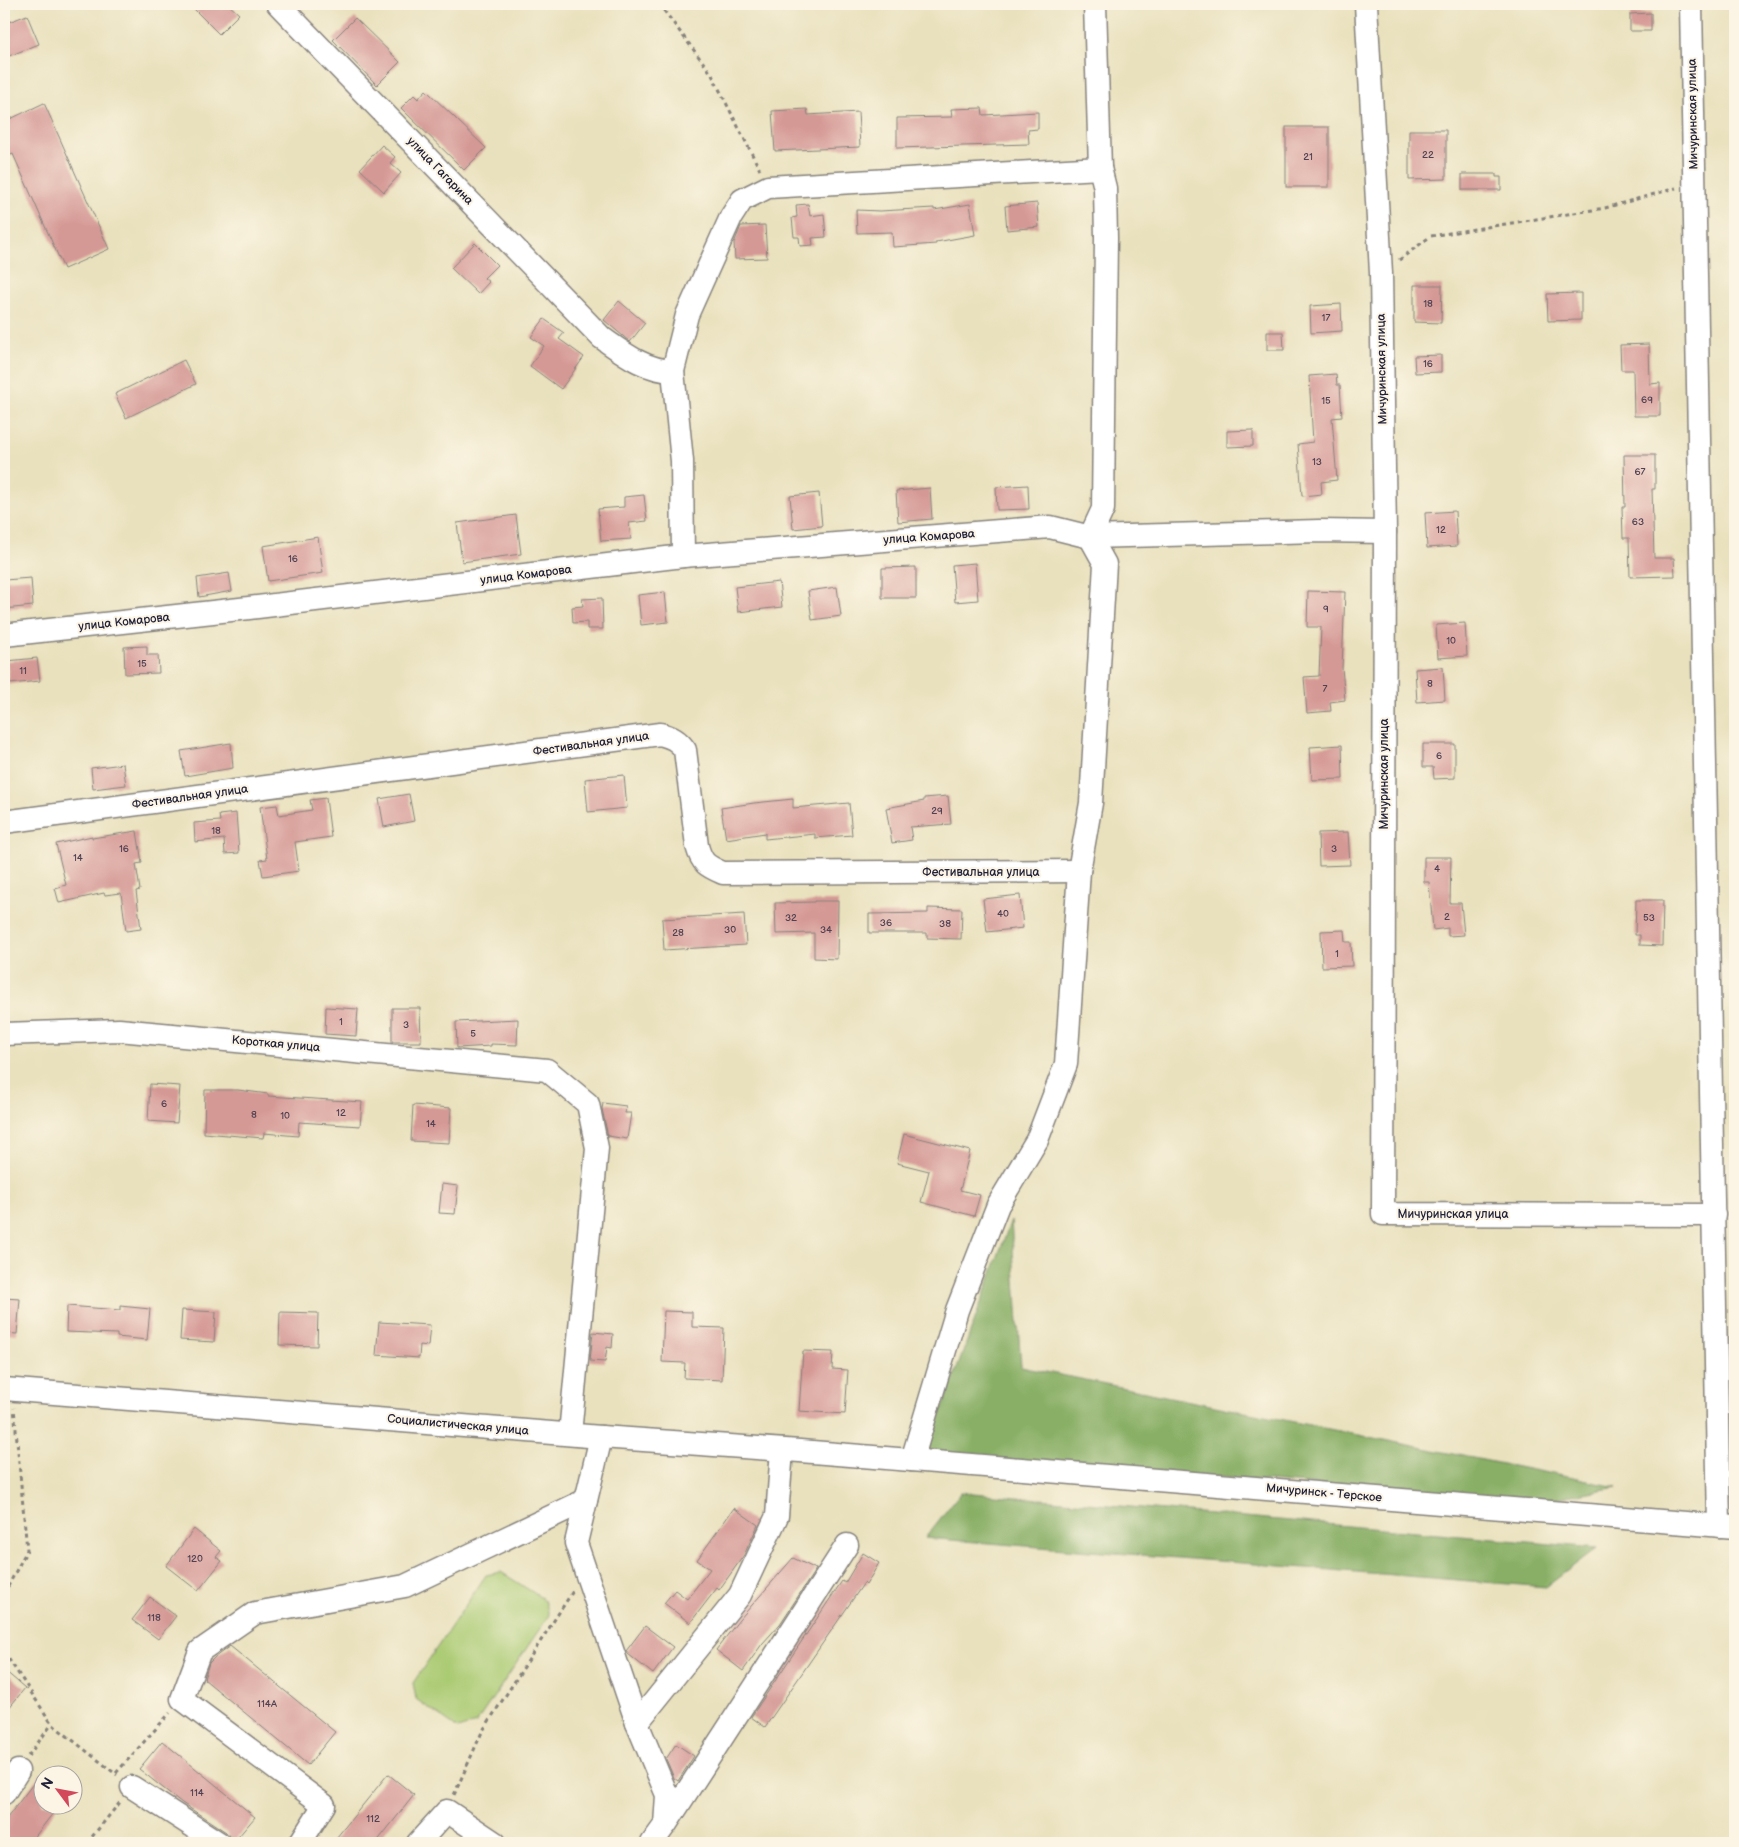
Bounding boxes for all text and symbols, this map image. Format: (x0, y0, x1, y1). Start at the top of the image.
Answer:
street label: Мичуринская улица (1685, 58, 1701, 170)
street label: улица Гагарина (404, 134, 476, 208)
house number: 22 (1422, 149, 1434, 161)
house number: 21 (1303, 151, 1313, 163)
house number: 18 (1423, 298, 1433, 310)
house number: 17 (1322, 312, 1330, 324)
street label: Мичуринская улица (1374, 313, 1390, 425)
house number: 16 (1423, 358, 1433, 370)
house number: 69 (1641, 394, 1653, 406)
house number: 15 (1321, 395, 1331, 407)
house number: 13 (1312, 456, 1322, 468)
house number: 67 (1634, 466, 1646, 478)
house number: 63 (1632, 516, 1644, 528)
house number: 12 (1436, 524, 1446, 536)
street label: улица Комарова (883, 526, 975, 548)
house number: 16 (288, 553, 298, 565)
street label: улица Комарова (479, 562, 573, 588)
house number: 9 (1323, 603, 1329, 615)
street label: улица Комарова (78, 610, 170, 634)
house number: 10 (1446, 635, 1456, 647)
house number: 15 (137, 658, 147, 670)
house number: 11 (19, 665, 27, 677)
house number: 8 (1427, 678, 1433, 690)
house number: 7 (1323, 683, 1328, 695)
street label: Мичуринская улица (1377, 719, 1392, 830)
street label: Фестивальная улица (532, 728, 650, 760)
house number: 6 (1436, 750, 1442, 762)
street label: Фестивальная улица (131, 781, 249, 813)
house number: 29 (931, 805, 943, 817)
house number: 18 (211, 825, 221, 837)
house number: 16 (119, 843, 129, 855)
house number: 3 (1331, 843, 1337, 855)
house number: 14 (73, 852, 83, 864)
house number: 4 (1434, 863, 1440, 875)
street label: Фестивальная улица (922, 865, 1040, 880)
house number: 40 (997, 908, 1009, 920)
house number: 2 (1444, 911, 1450, 923)
house number: 32 (785, 912, 797, 924)
house number: 53 (1643, 912, 1655, 924)
house number: 36 (880, 917, 892, 929)
house number: 38 (939, 918, 951, 930)
house number: 30 (724, 924, 736, 936)
house number: 34 (820, 924, 832, 936)
house number: 28 (672, 927, 684, 939)
house number: 1 (1335, 948, 1339, 960)
house number: 1 (339, 1016, 343, 1028)
house number: 3 (403, 1019, 409, 1031)
house number: 5 (470, 1028, 476, 1040)
street label: Короткая улица (231, 1033, 321, 1055)
house number: 6 (161, 1098, 167, 1110)
house number: 12 (336, 1107, 346, 1119)
house number: 8 (251, 1109, 257, 1121)
house number: 10 (280, 1110, 290, 1122)
house number: 14 (426, 1118, 436, 1130)
street label: Мичуринская улица (1398, 1207, 1509, 1222)
street label: Социалистическая улица (387, 1411, 529, 1439)
street label: Мичуринск - Терское (1265, 1480, 1383, 1506)
house number: 120 (187, 1553, 203, 1565)
house number: 118 (147, 1612, 161, 1624)
house number: 114А (257, 1698, 278, 1710)
north arrow (32, 1764, 82, 1814)
text: N (37, 1774, 57, 1792)
house number: 114 (190, 1787, 204, 1799)
house number: 112 (366, 1813, 380, 1825)

